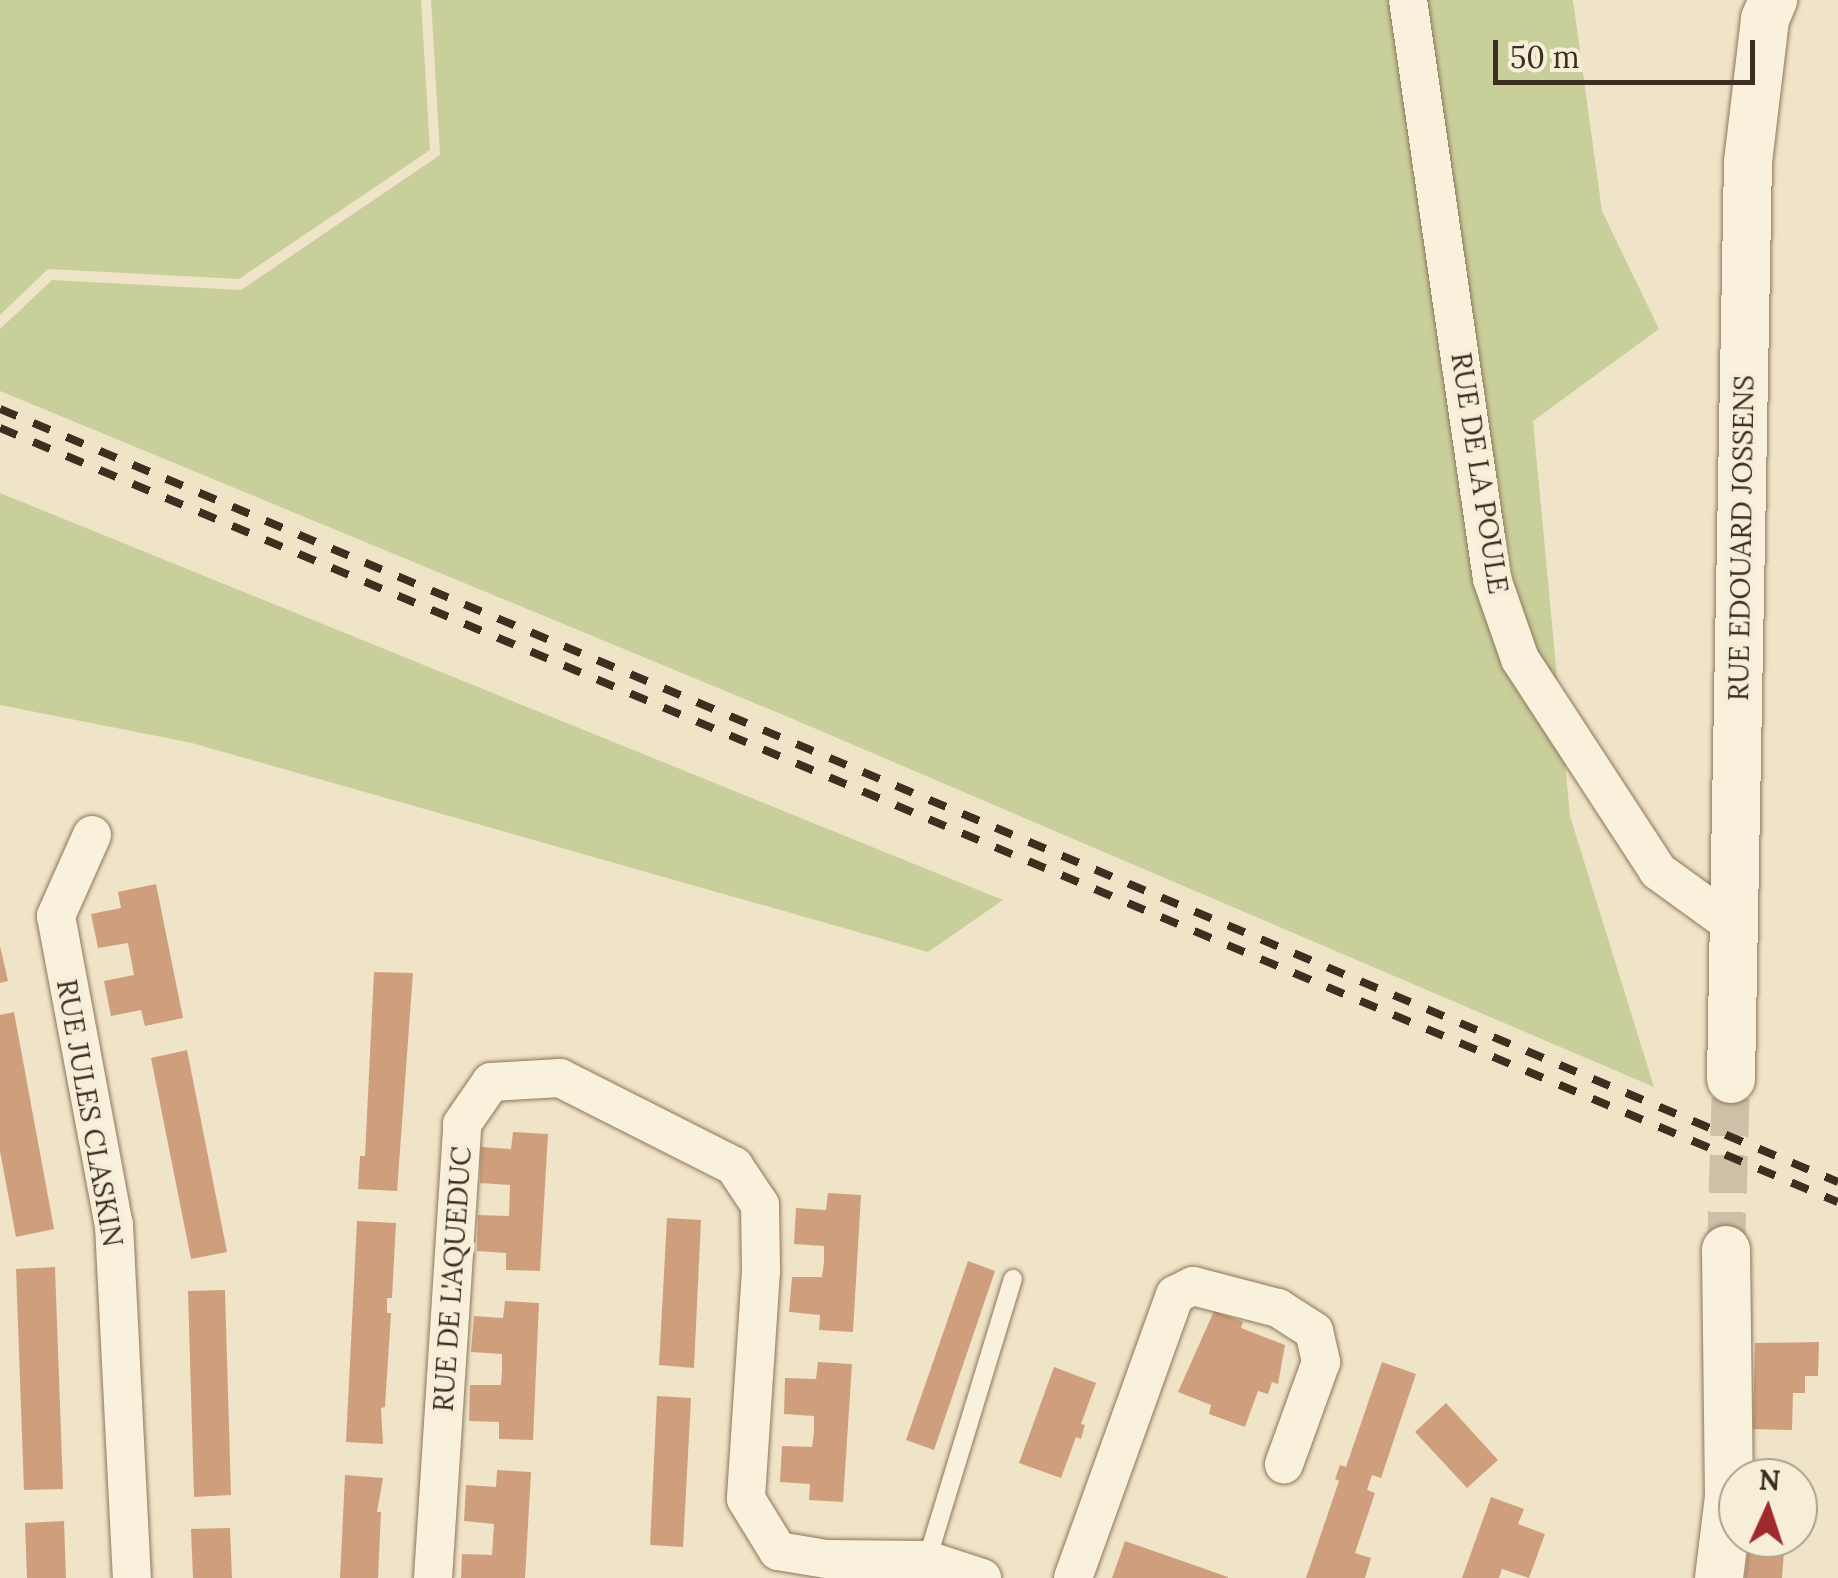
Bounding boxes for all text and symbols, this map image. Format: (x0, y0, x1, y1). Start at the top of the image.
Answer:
scale bar (1498, 20, 1760, 82)
text: 50 m (1510, 38, 1580, 76)
street label: RUE DE LA POULE (1444, 350, 1516, 596)
street label: RUE EDOUARD JOSSENS (1721, 375, 1761, 701)
street label: RUE JULES CLASKIN (50, 977, 130, 1249)
street label: RUE DE L'AQUEDUC (426, 1145, 478, 1413)
north arrow (1718, 1458, 1818, 1558)
text: N (1758, 1461, 1781, 1499)

